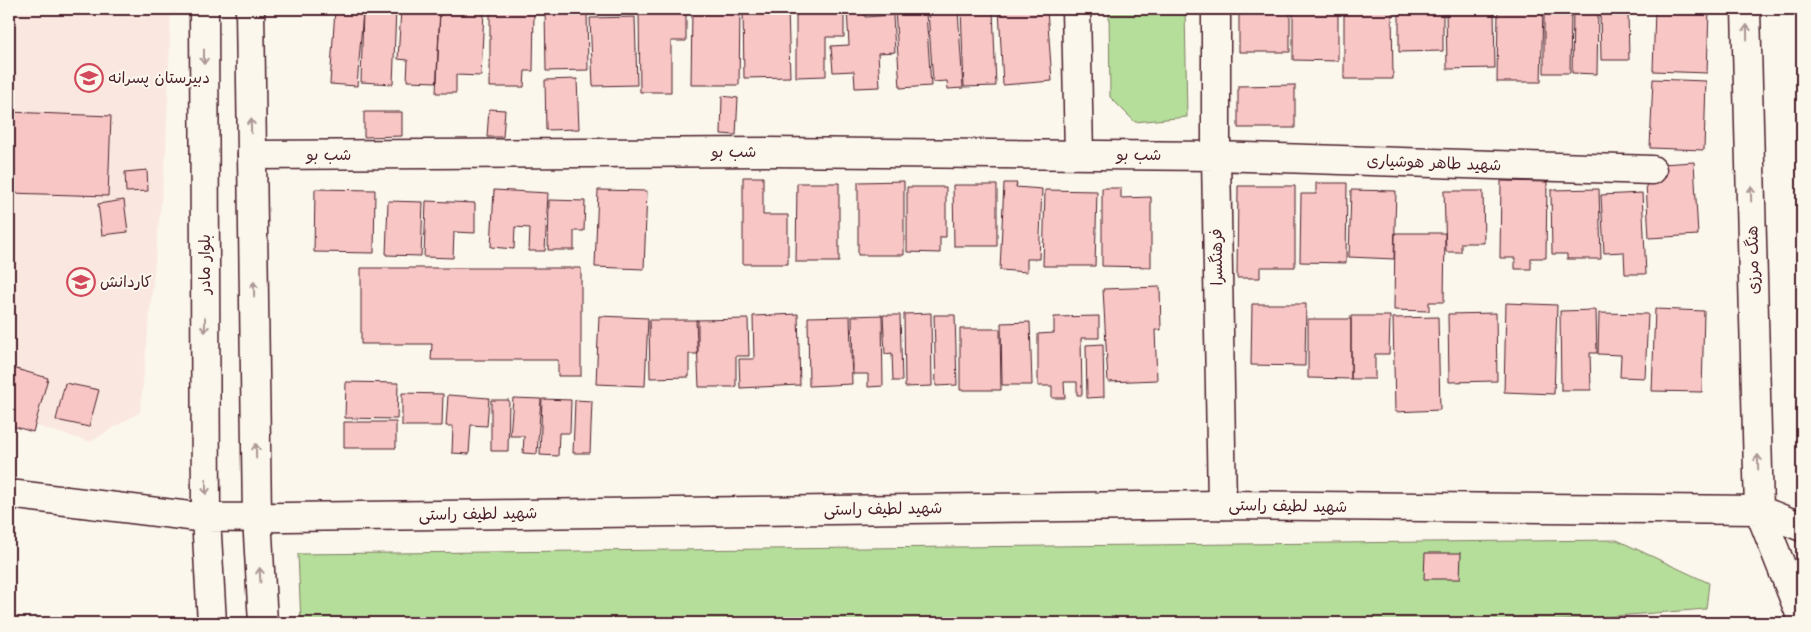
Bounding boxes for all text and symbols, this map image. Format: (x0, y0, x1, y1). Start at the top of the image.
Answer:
one-way arrow (1742, 24, 1752, 40)
one-way arrow (199, 49, 209, 65)
school or university icon: دبیرستان پسرانه (74, 63, 104, 93)
place label: دبیرستان پسرانه (108, 69, 210, 88)
one-way arrow (246, 118, 256, 134)
street label: شب بو (710, 143, 756, 162)
street label: شب بو (305, 146, 351, 165)
street label: شب بو (1115, 146, 1161, 165)
street label: شهید طاهر هوشیاری (1366, 152, 1502, 175)
one-way arrow (1746, 186, 1756, 202)
street label: هنگ مرزی (1742, 225, 1763, 295)
street label: فرهنگسرا (1207, 228, 1226, 286)
street label: بلوار مادر (196, 234, 215, 296)
school or university icon: کاردانش (66, 267, 96, 297)
place label: کاردانش (100, 273, 152, 291)
one-way arrow (249, 281, 259, 297)
one-way arrow (200, 316, 210, 333)
one-way arrow (251, 443, 261, 460)
one-way arrow (1753, 454, 1762, 470)
one-way arrow (201, 479, 211, 495)
street label: شهید لطیف راستی (1229, 496, 1347, 517)
street label: شهید لطیف راستی (824, 499, 942, 520)
street label: شهید لطیف راستی (419, 504, 537, 525)
one-way arrow (256, 567, 265, 583)

